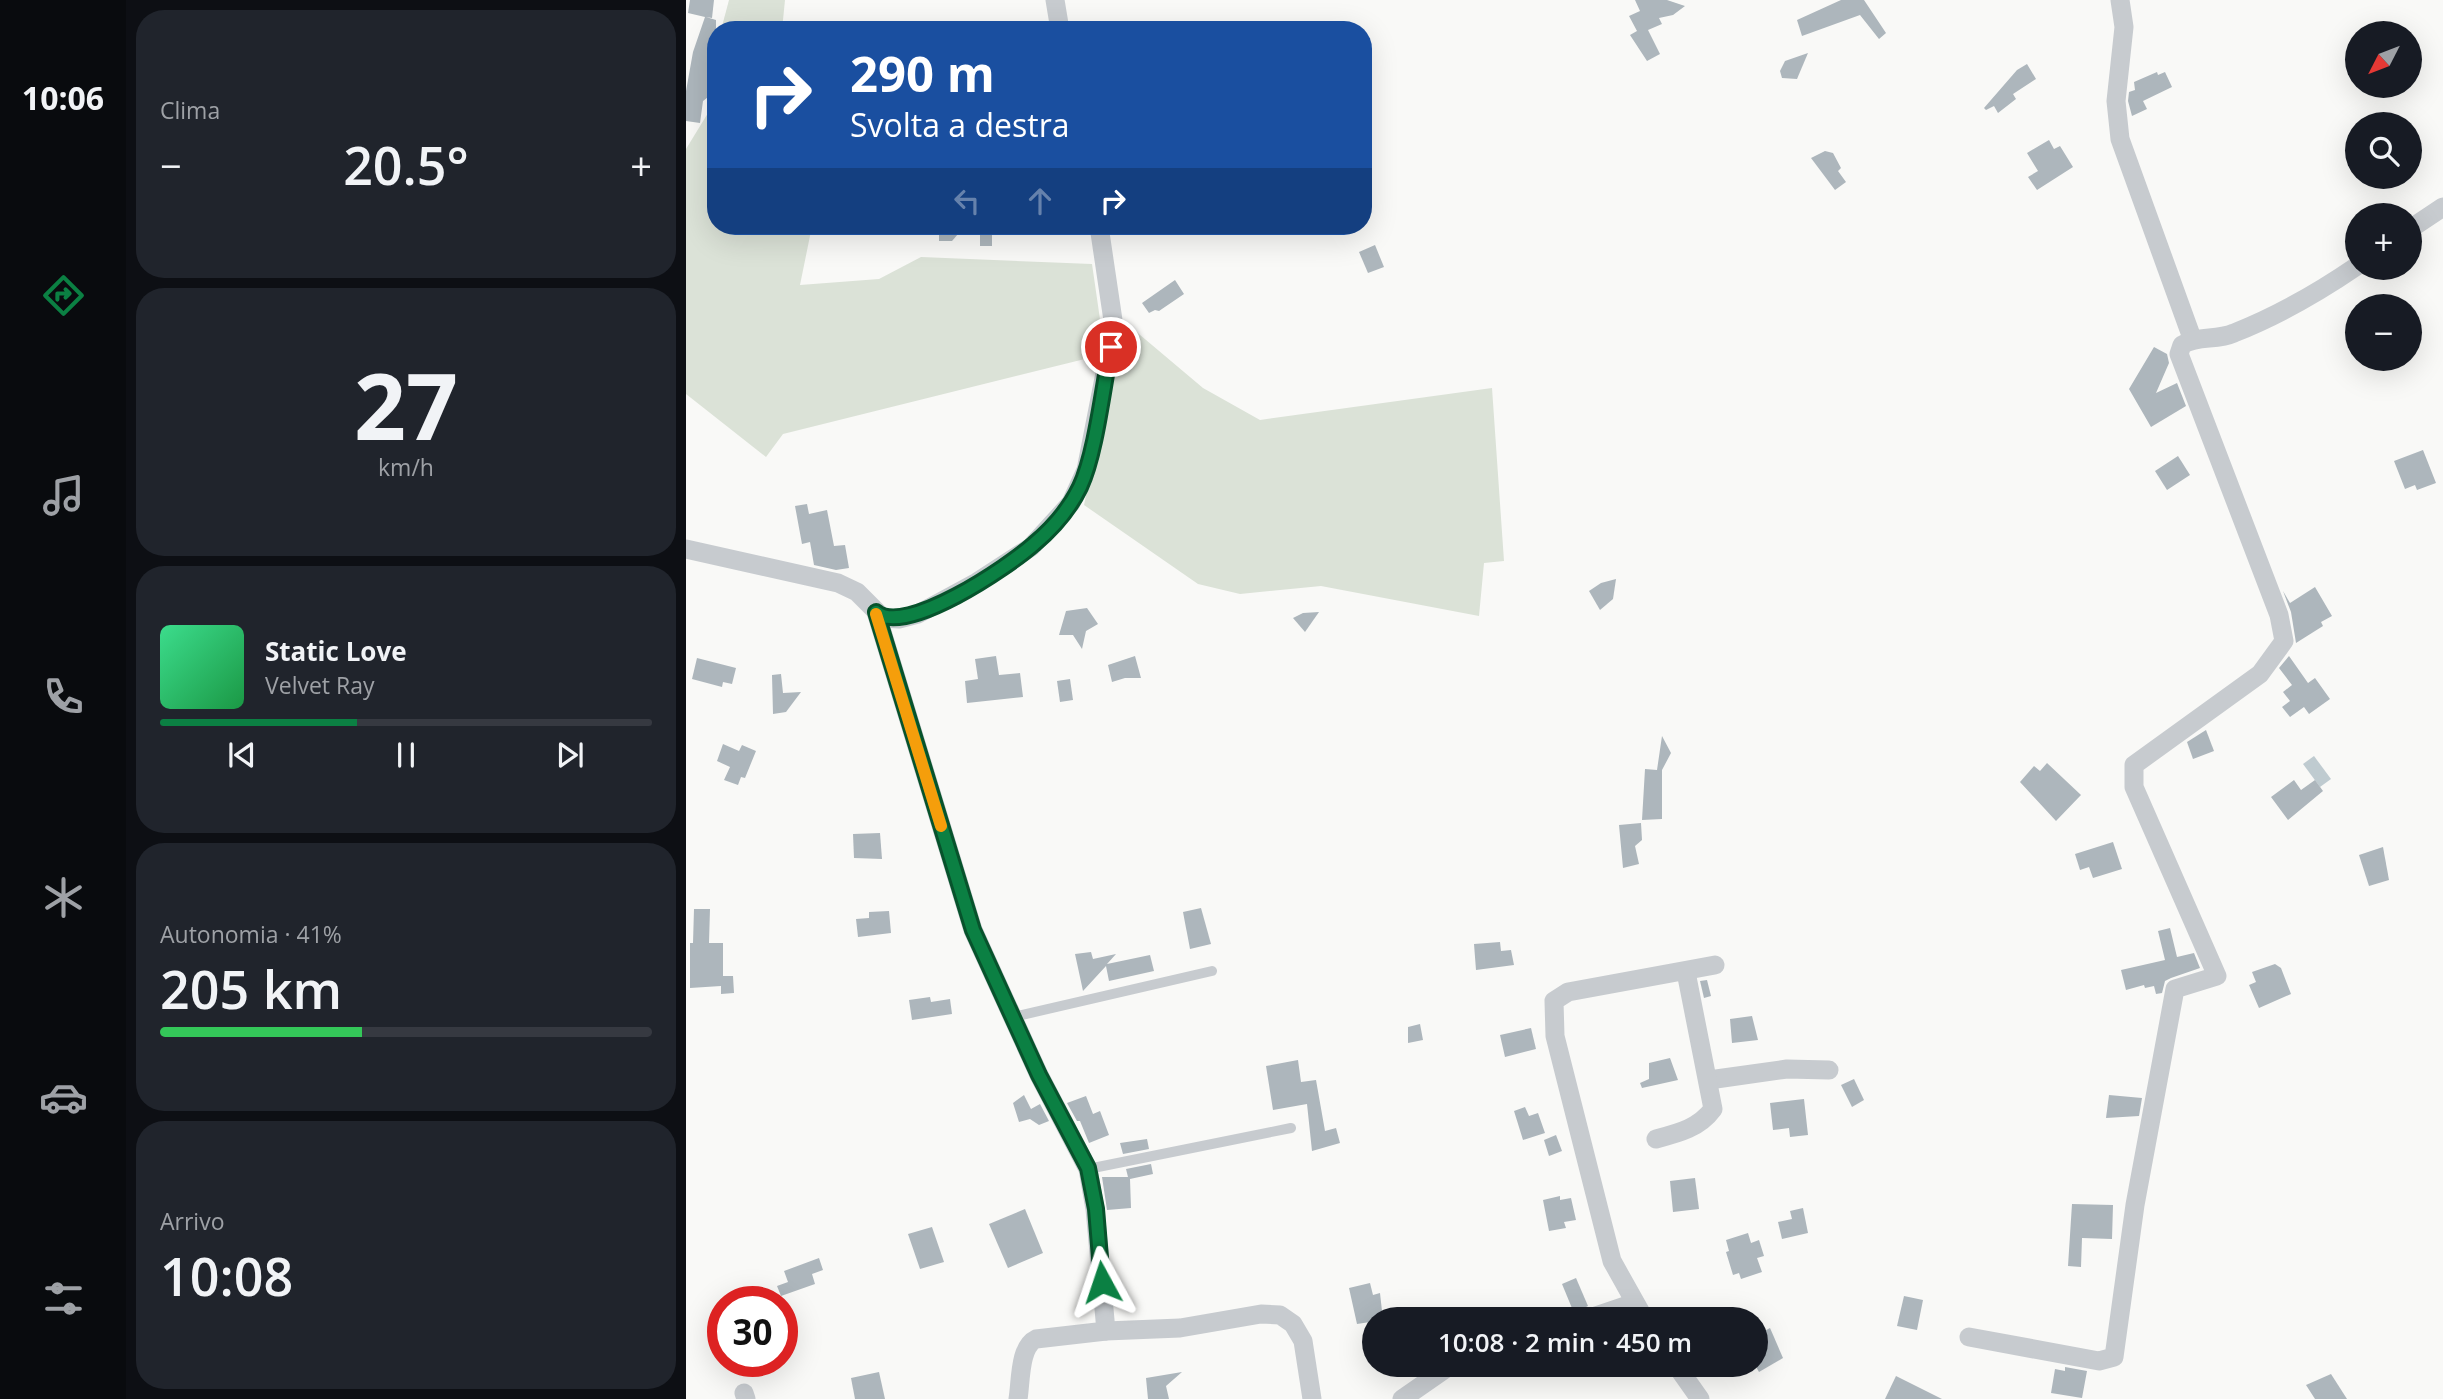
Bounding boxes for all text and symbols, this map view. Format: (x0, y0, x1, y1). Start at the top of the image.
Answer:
north arrow (2345, 21, 2422, 98)
map controls (2345, 21, 2422, 371)
text: 290 m (850, 40, 995, 106)
icon: right (735, 49, 826, 140)
text: 10:06 (22, 76, 104, 119)
text: Clima (160, 94, 220, 126)
text: Svolta a destra (850, 103, 1070, 146)
button: search (2345, 112, 2422, 189)
text: 20.5° (343, 129, 469, 200)
text: − (160, 139, 182, 191)
text: + (630, 139, 652, 191)
icon: left (948, 182, 986, 220)
icon: ahead (1021, 182, 1059, 220)
icon: right (1094, 182, 1132, 220)
button: + (2345, 203, 2422, 280)
icon: directions (39, 271, 88, 320)
button: − (2345, 294, 2422, 371)
pin (1081, 317, 1141, 377)
icon: arrive (1092, 328, 1130, 366)
text: 27 (354, 343, 458, 467)
text: km/h (378, 451, 434, 483)
icon: music (39, 471, 88, 520)
text: Static Love (265, 633, 407, 669)
text: Velvet Ray (265, 669, 375, 701)
icon: phone (39, 672, 88, 721)
icon: previous (223, 736, 261, 774)
icon: pause (387, 736, 425, 774)
icon: next (551, 736, 589, 774)
icon: climate (39, 873, 88, 922)
text: Autonomia · 41% (160, 918, 342, 950)
text: 205 km (160, 953, 342, 1024)
icon: car (39, 1073, 88, 1122)
text: Arrivo (160, 1205, 224, 1237)
text: 10:08 (160, 1240, 293, 1311)
position arrow (1065, 1245, 1139, 1319)
icon: filters (39, 1274, 88, 1323)
speed limit sign: 30 (707, 1286, 798, 1377)
text: 10:08 · 2 min · 450 m (1438, 1324, 1692, 1360)

